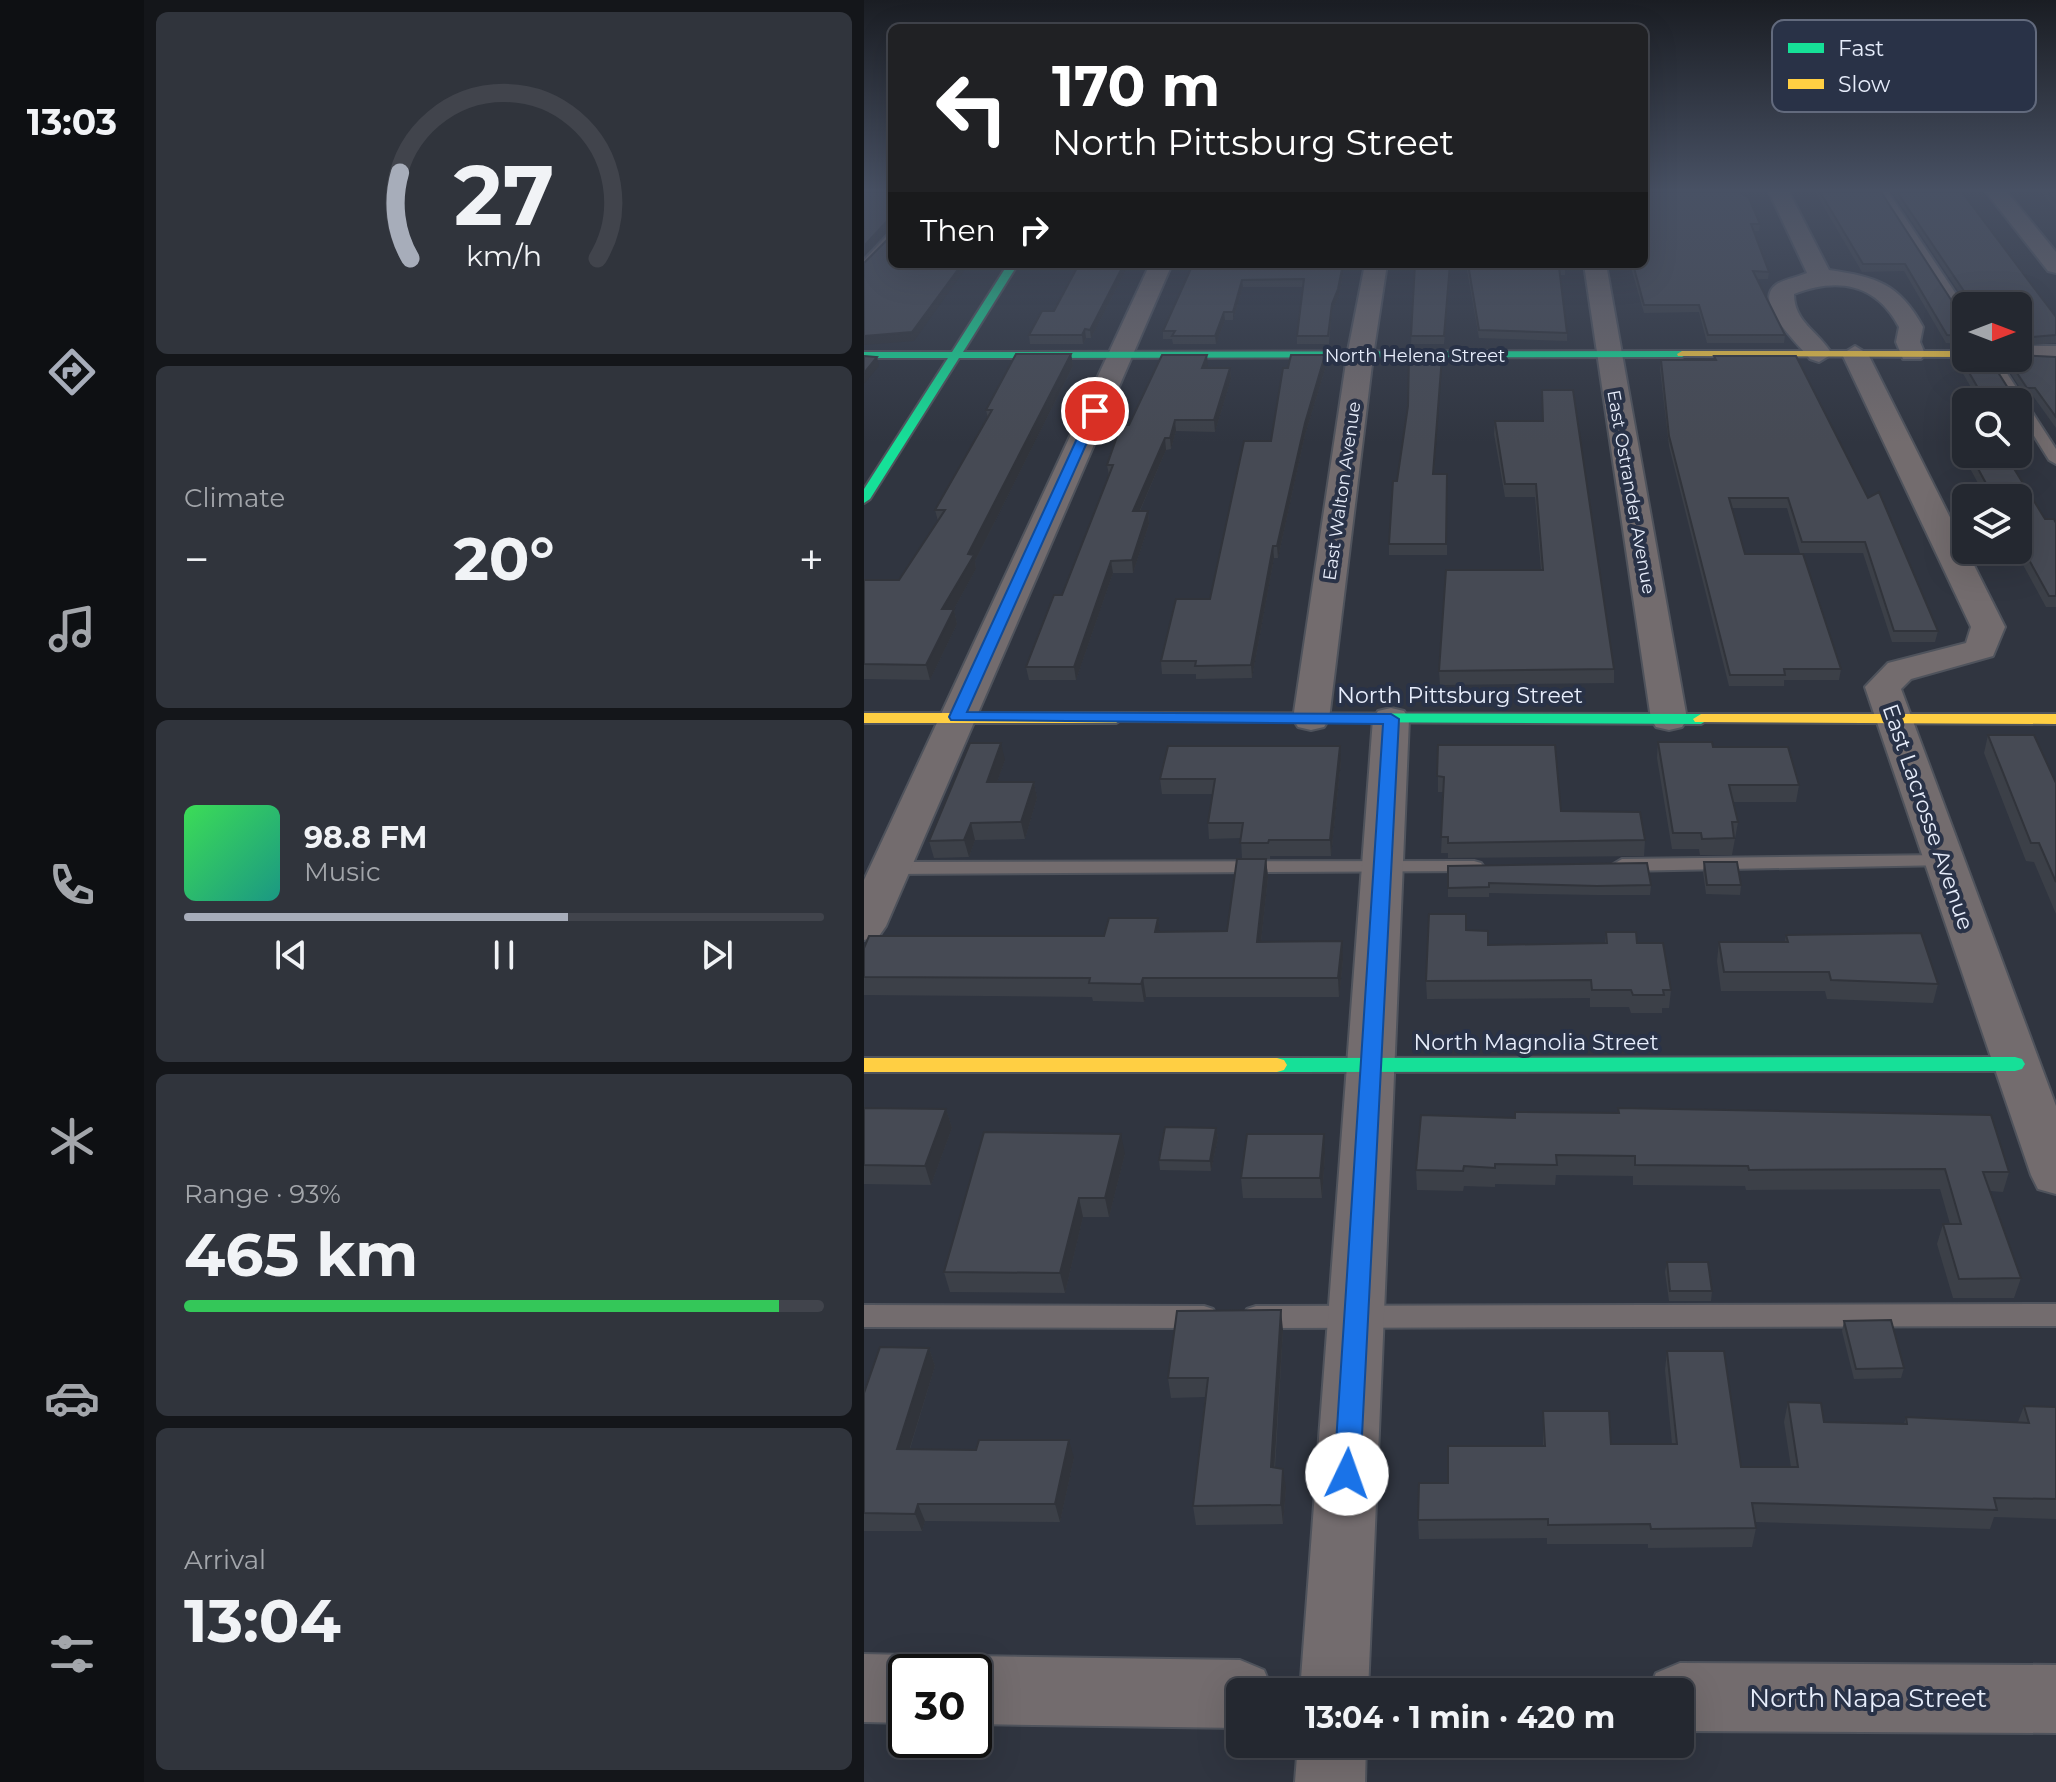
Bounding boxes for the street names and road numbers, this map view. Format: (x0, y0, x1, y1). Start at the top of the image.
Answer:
street label: North Helena Street (1325, 345, 1505, 367)
street label: East Ostrander Avenue (1602, 388, 1660, 596)
street label: East Walton Avenue (1319, 400, 1365, 582)
street label: North Pittsburg Street (1337, 682, 1583, 709)
street label: East Lacrosse Avenue (1877, 700, 1979, 934)
street label: North Magnolia Street (1413, 1029, 1659, 1056)
street label: North Napa Street (1749, 1682, 1987, 1714)

